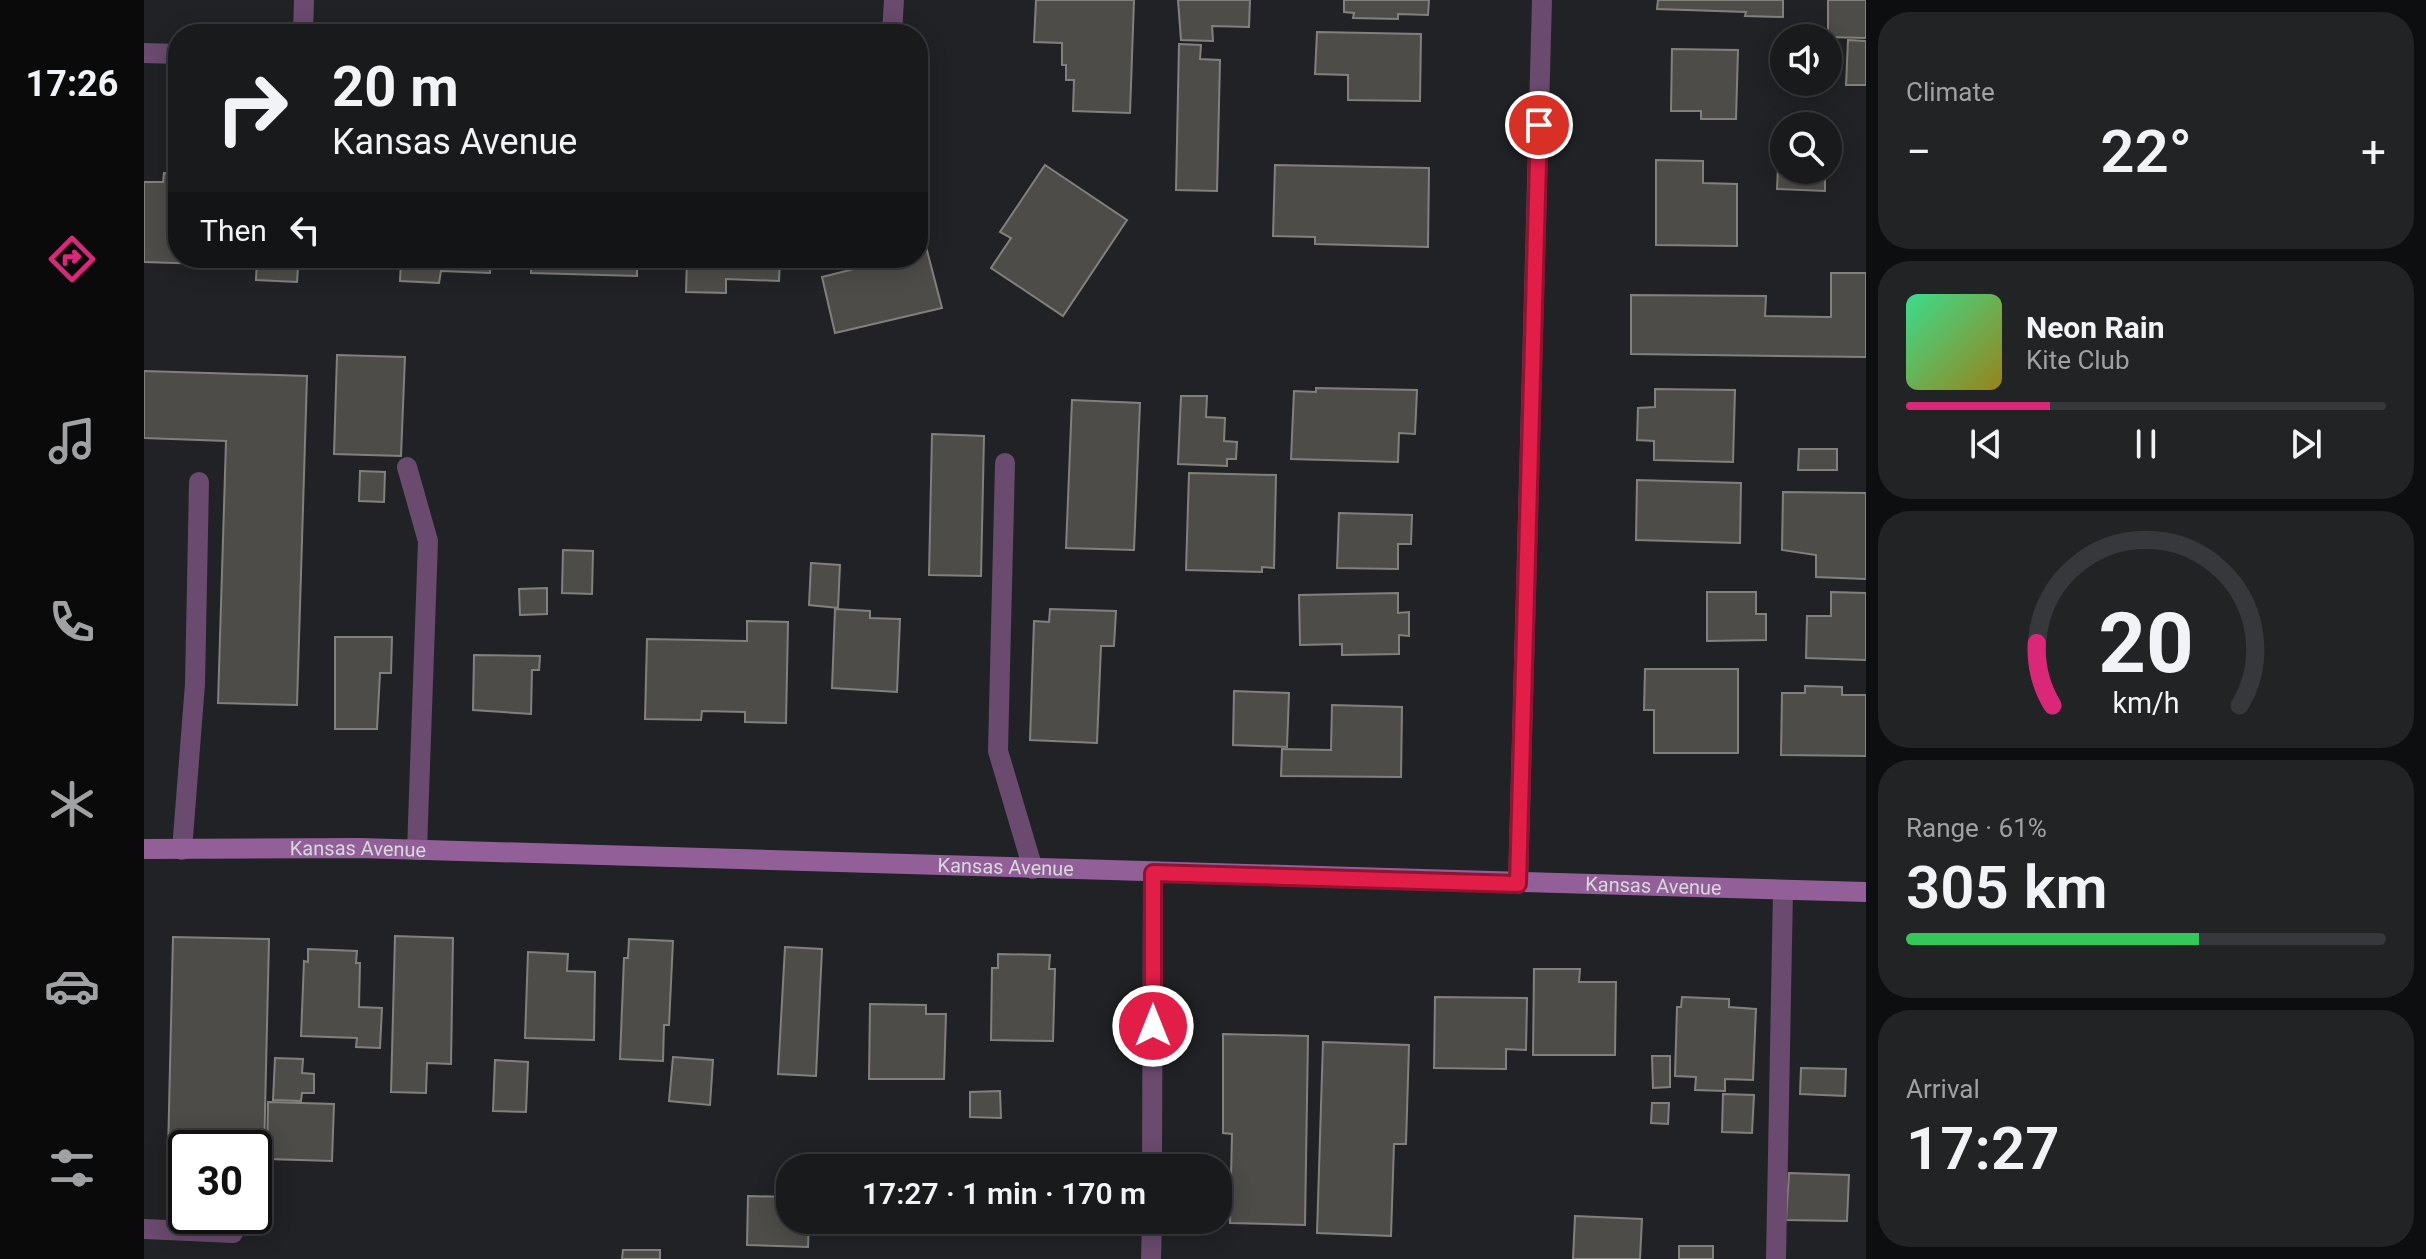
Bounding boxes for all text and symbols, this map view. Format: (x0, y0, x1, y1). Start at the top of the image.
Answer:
map controls (1770, 24, 1842, 184)
button: sound (1770, 24, 1842, 96)
text: 20 m (332, 54, 459, 120)
icon: right (200, 56, 304, 160)
text: 17:26 (26, 63, 118, 105)
text: Climate (1906, 77, 1995, 107)
pin (1505, 91, 1573, 159)
icon: arrive (1517, 103, 1561, 147)
button: search (1770, 112, 1842, 184)
text: 22° (2100, 116, 2192, 187)
text: Kansas Avenue (332, 121, 577, 163)
text: − (1906, 126, 1931, 178)
text: + (2361, 126, 2386, 178)
icon: left (283, 208, 327, 252)
text: Then (200, 213, 267, 248)
icon: directions (44, 231, 100, 287)
text: Neon Rain (2026, 310, 2165, 345)
text: Kite Club (2026, 345, 2130, 375)
icon: music (44, 413, 100, 469)
icon: previous (1964, 422, 2008, 466)
icon: pause (2124, 422, 2168, 466)
icon: next (2284, 422, 2328, 466)
icon: phone (44, 594, 100, 650)
text: 20 (2098, 594, 2194, 691)
text: km/h (2112, 686, 2180, 720)
icon: climate (44, 776, 100, 832)
text: Range · 61% (1906, 813, 2047, 843)
street label: Kansas Avenue (290, 836, 427, 862)
text: 305 km (1906, 852, 2108, 923)
street label: Kansas Avenue (937, 853, 1074, 881)
street label: Kansas Avenue (1585, 872, 1722, 900)
icon: car (44, 958, 100, 1014)
position arrow (1111, 984, 1195, 1068)
text: Arrival (1906, 1074, 1980, 1104)
text: 17:27 (1906, 1113, 2059, 1184)
speed limit sign: 30 (168, 1130, 272, 1234)
icon: filters (44, 1140, 100, 1196)
text: 17:27 · 1 min · 170 m (862, 1176, 1146, 1211)

